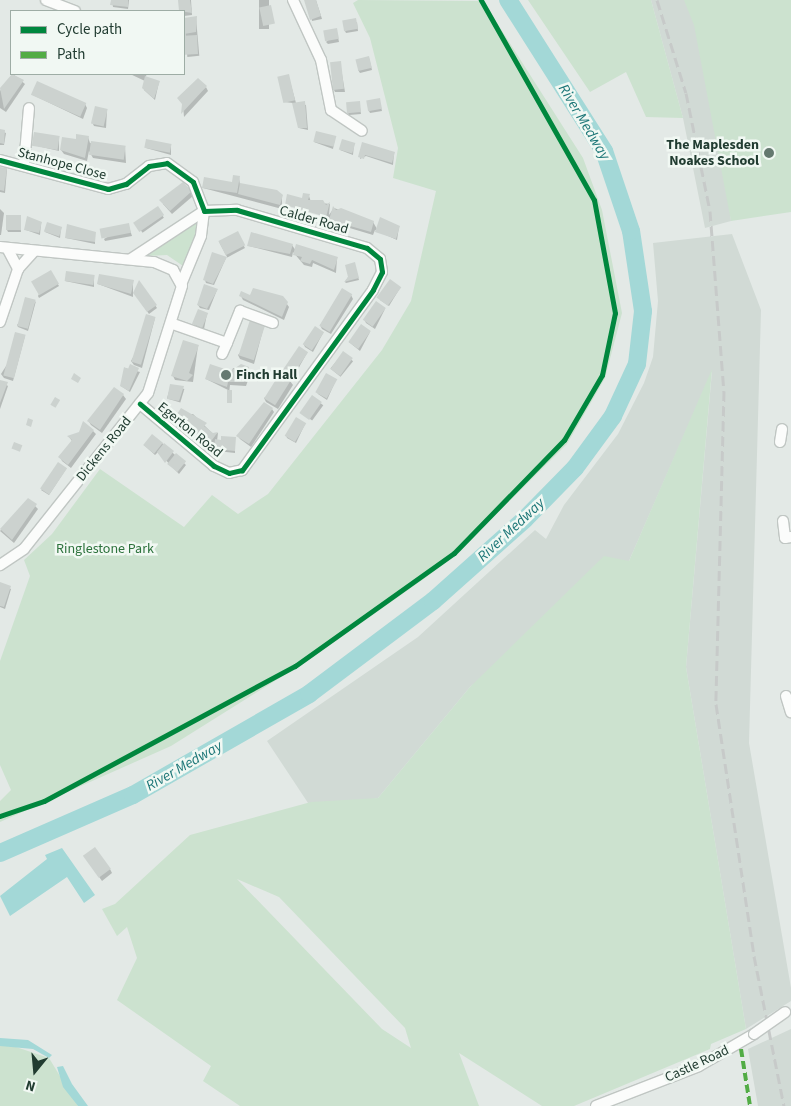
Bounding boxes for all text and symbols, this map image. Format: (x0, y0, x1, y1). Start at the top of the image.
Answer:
legend (10, 10, 185, 75)
text: Cycle path (57, 19, 122, 40)
text: Path (57, 44, 85, 65)
water label: River Medway (554, 81, 614, 163)
place label: The Maplesden Noakes School (666, 137, 759, 170)
street label: Stanhope Close (16, 144, 108, 184)
marker: The Maplesden Noakes School (763, 147, 775, 159)
street label: Calder Road (278, 202, 350, 238)
place label: Finch Hall (236, 367, 297, 383)
marker: Finch Hall (220, 369, 232, 381)
street label: Egerton Road (154, 399, 226, 461)
street label: Dickens Road (73, 413, 135, 485)
water label: River Medway (474, 494, 548, 566)
park label: Ringlestone Park (56, 541, 154, 557)
water label: River Medway (143, 737, 225, 795)
street label: Castle Road (662, 1042, 732, 1086)
north arrow (10, 1046, 60, 1096)
text: N (23, 1074, 38, 1096)

